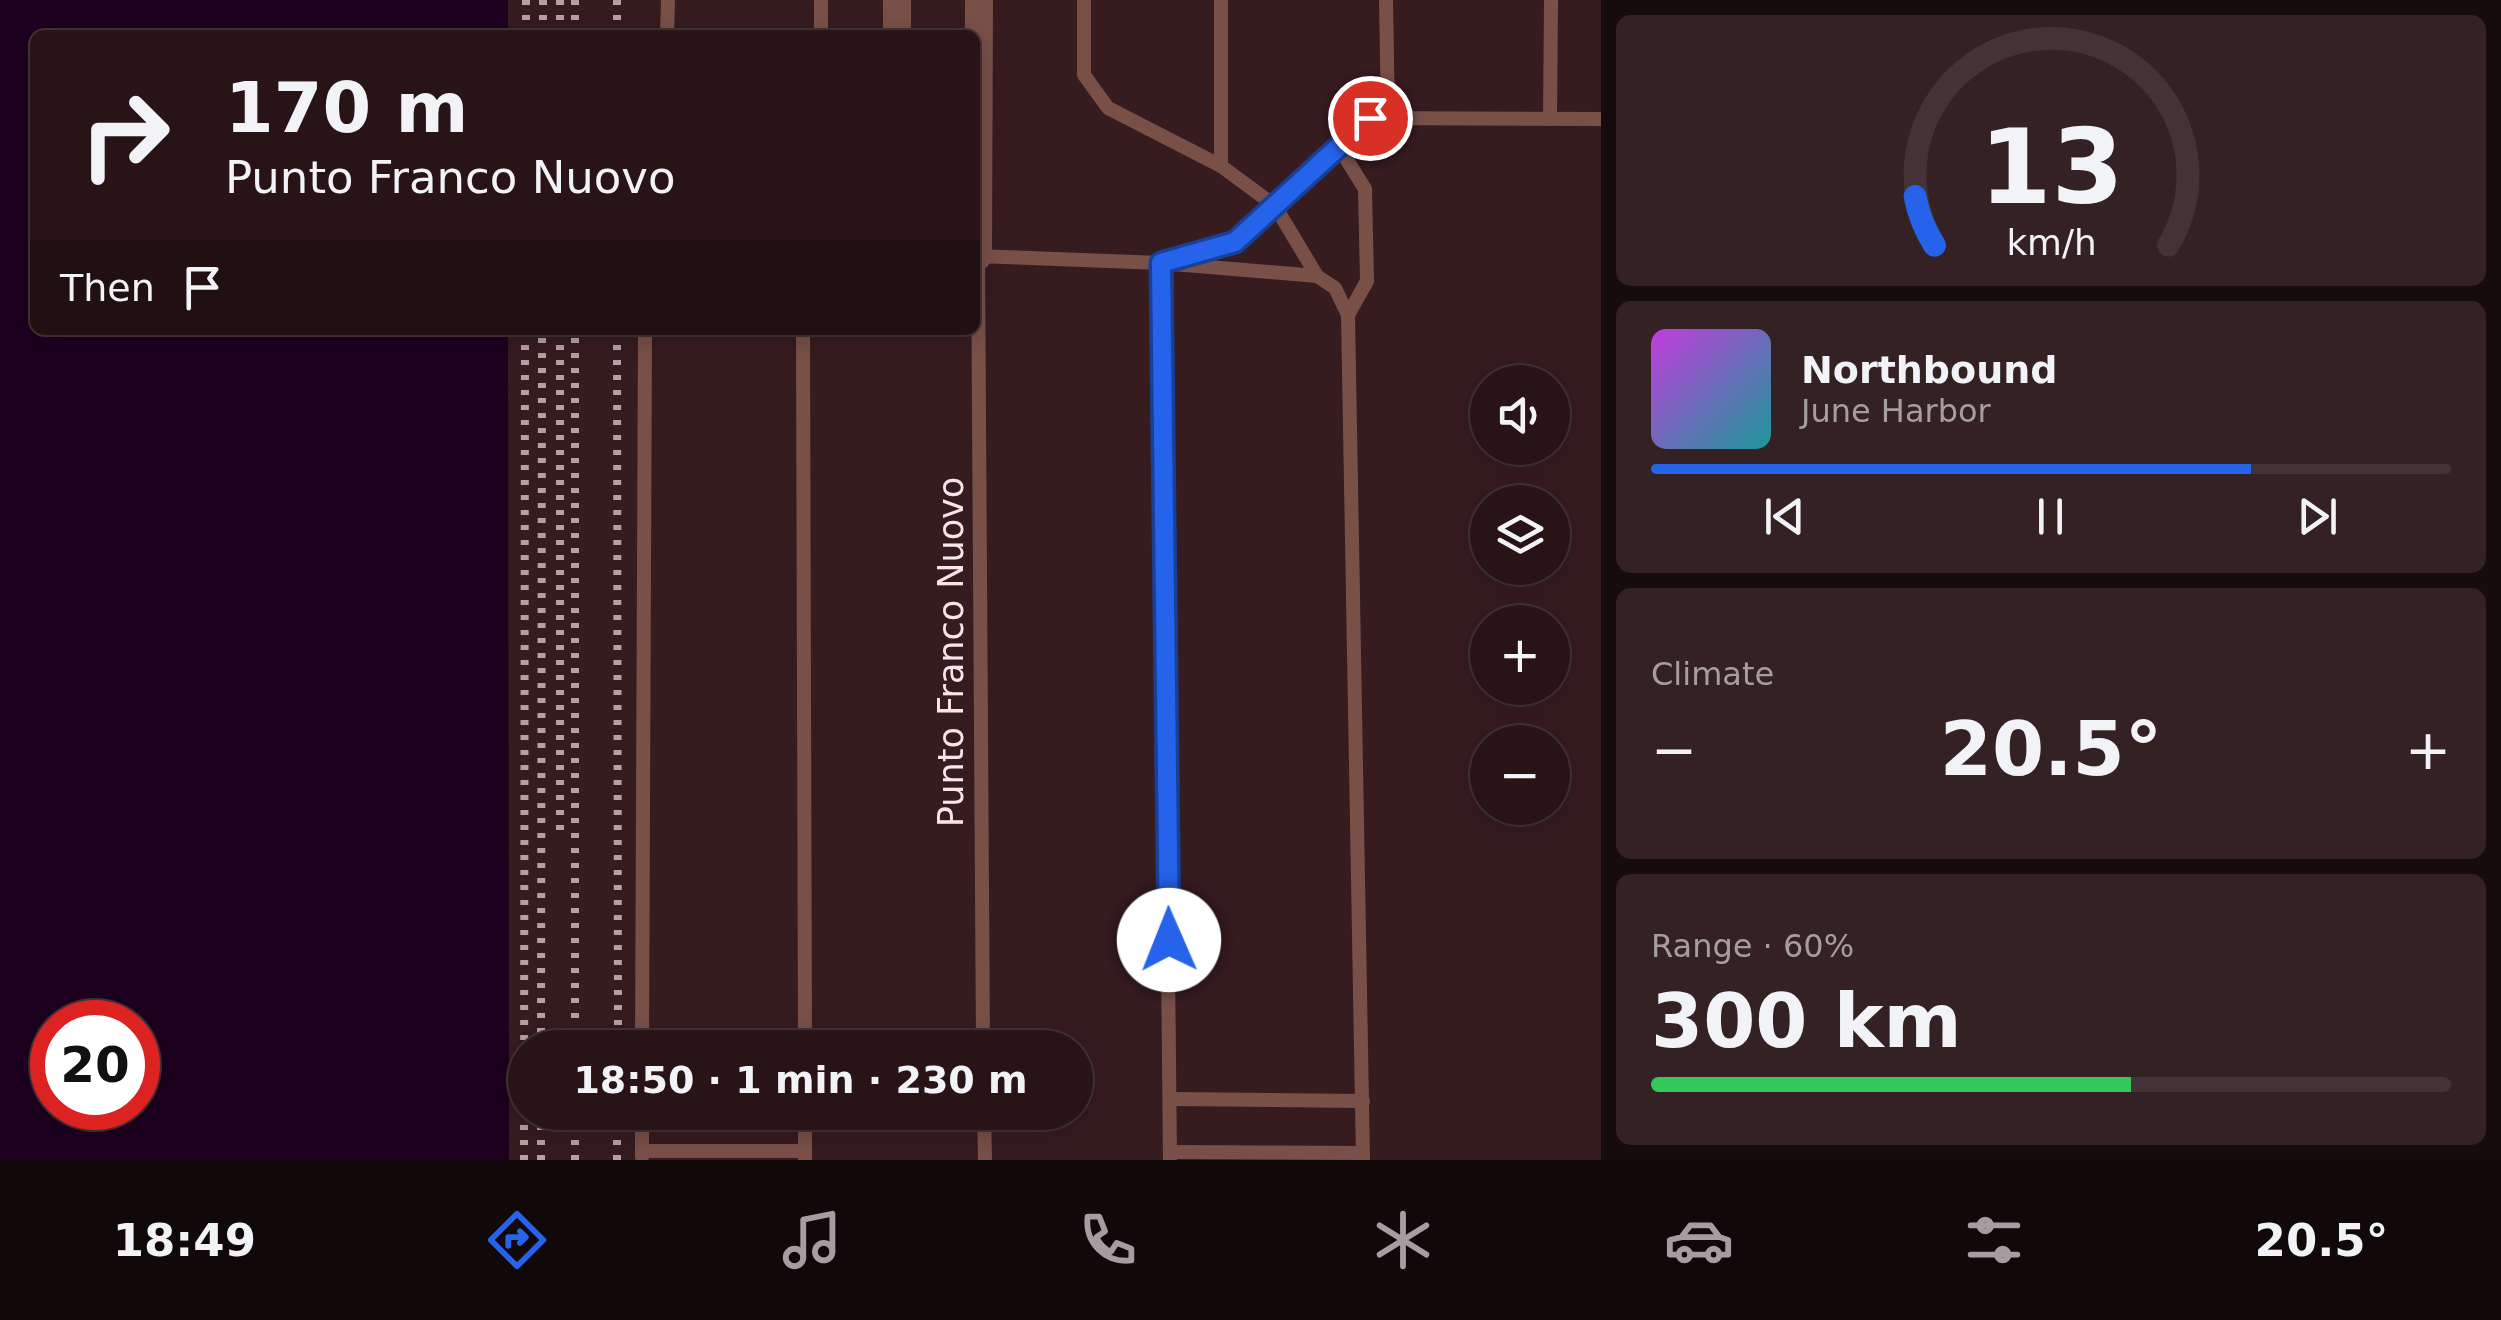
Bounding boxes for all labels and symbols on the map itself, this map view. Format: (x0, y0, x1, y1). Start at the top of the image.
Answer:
pin (1328, 76, 1413, 161)
street label: Punto Franco Nuovo (931, 477, 971, 827)
position arrow (1117, 888, 1221, 992)
speed limit sign: 20 (30, 1000, 160, 1130)

